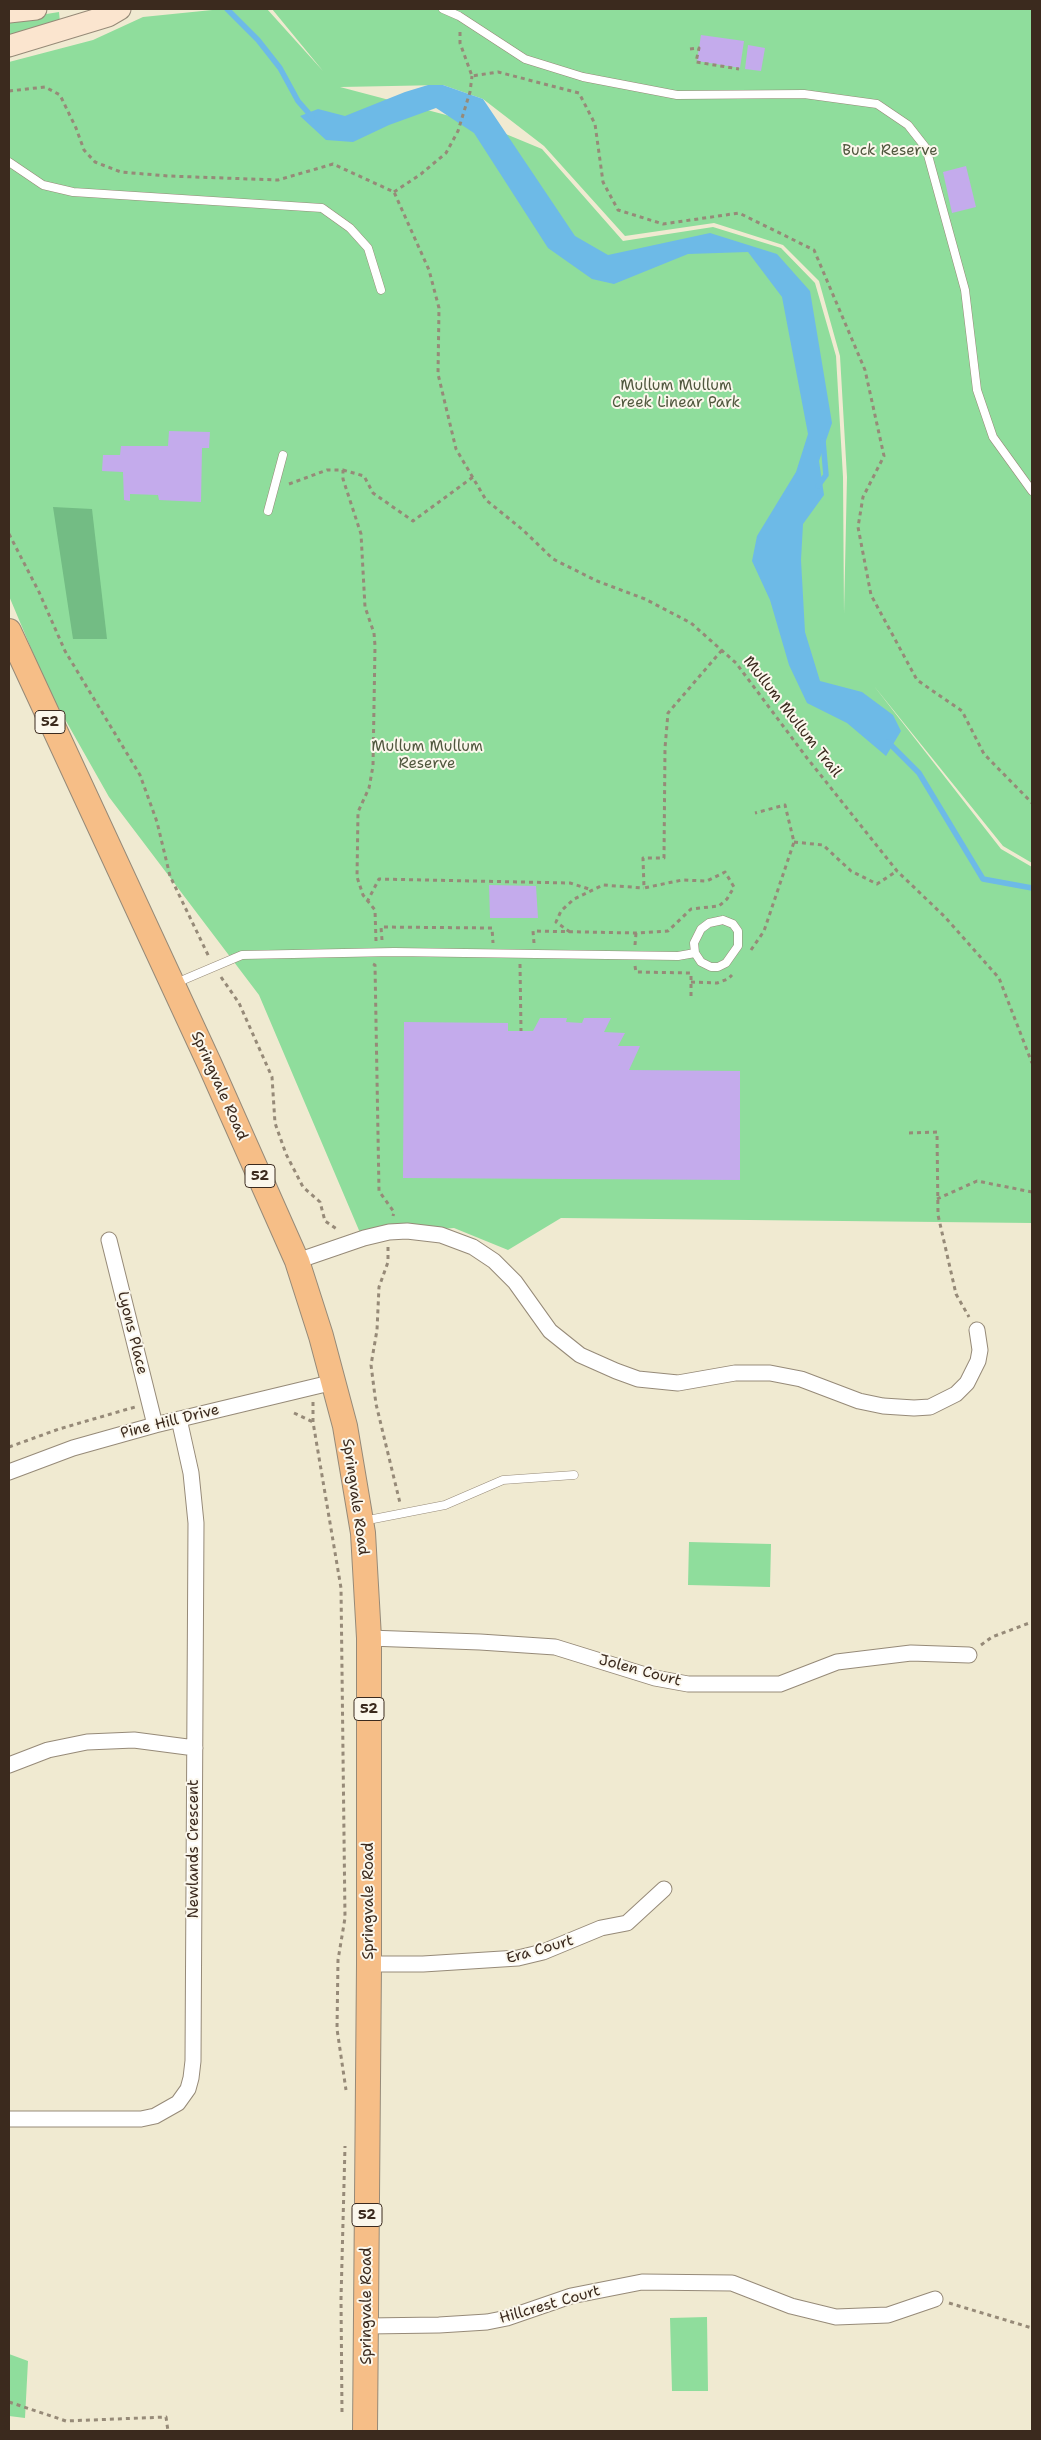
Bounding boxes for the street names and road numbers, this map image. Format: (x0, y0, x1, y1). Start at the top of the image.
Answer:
street label: Mullum Mullum Trail (739, 653, 845, 781)
road number: 52 (35, 710, 65, 734)
street label: Springvale Road (187, 1029, 251, 1143)
road number: 52 (245, 1164, 275, 1188)
street label: Lyons Place (113, 1290, 151, 1376)
street label: Pine Hill Drive (119, 1401, 221, 1443)
street label: Springvale Road (338, 1438, 372, 1556)
street label: Jolen Court (597, 1651, 683, 1691)
road number: 52 (354, 1698, 384, 1720)
street label: Newlands Crescent (185, 1779, 203, 1919)
street label: Springvale Road (360, 1842, 378, 1960)
street label: Era Court (504, 1932, 576, 1968)
road number: 52 (352, 2204, 382, 2226)
street label: Springvale Road (358, 2247, 376, 2365)
street label: Hillcrest Court (497, 2282, 603, 2328)

